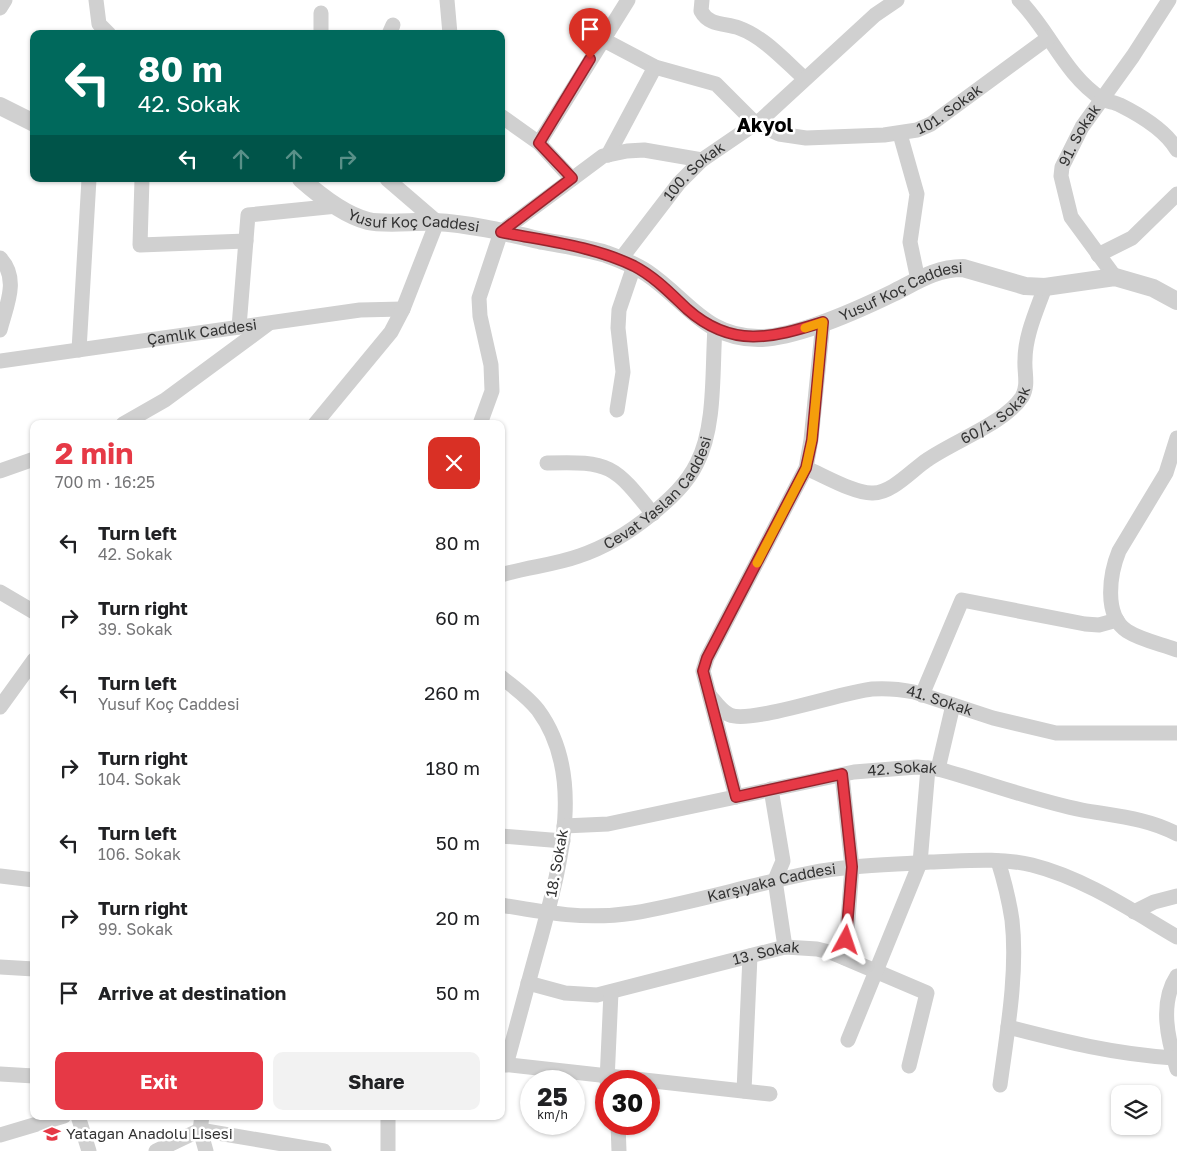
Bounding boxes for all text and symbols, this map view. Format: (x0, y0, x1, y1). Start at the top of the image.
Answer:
pin (569, 8, 611, 59)
icon: arrive (576, 15, 604, 43)
text: 80 m (138, 48, 223, 90)
icon: left (55, 50, 120, 115)
street label: 101. Sokak (913, 79, 986, 137)
text: 42. Sokak (138, 90, 241, 117)
street label: 91. Sokak (1054, 100, 1104, 169)
district label: Akyol (737, 112, 793, 136)
street label: 100. Sokak (659, 137, 728, 204)
icon: left (174, 145, 202, 173)
icon: ahead (227, 145, 255, 173)
icon: ahead (280, 145, 308, 173)
icon: right (333, 145, 361, 173)
street label: Yusuf Koç Caddesi (345, 204, 481, 235)
street label: Yusuf Koç Caddesi (836, 258, 963, 324)
street label: Çamlık Caddesi (146, 315, 258, 348)
street label: 60/1. Sokak (957, 384, 1034, 447)
street label: Cevat Yaslan Caddesi (600, 434, 714, 552)
text: 2 min (55, 435, 133, 471)
button: close (428, 437, 480, 489)
text: 700 m · 16:25 (55, 472, 155, 492)
text: Turn left (98, 521, 177, 544)
icon: left (55, 529, 83, 557)
text: 80 m (435, 531, 480, 554)
text: 42. Sokak (98, 544, 173, 564)
text: Turn right (98, 596, 188, 619)
icon: right (55, 604, 83, 632)
text: 60 m (435, 606, 480, 629)
text: 39. Sokak (98, 619, 173, 639)
text: Turn left (98, 671, 177, 694)
icon: left (55, 679, 83, 707)
text: 260 m (424, 681, 480, 704)
street label: 41. Sokak (905, 681, 976, 719)
text: Yusuf Koç Caddesi (98, 694, 240, 714)
text: Turn right (98, 746, 188, 769)
icon: right (55, 754, 83, 782)
text: 180 m (426, 756, 480, 779)
street label: 42. Sokak (867, 757, 939, 779)
text: 104. Sokak (98, 769, 181, 789)
text: Turn left (98, 821, 177, 844)
street label: 18. Sokak (541, 827, 571, 898)
icon: left (55, 829, 83, 857)
text: 50 m (436, 831, 480, 854)
text: 106. Sokak (98, 844, 181, 864)
street label: Karşıyaka Caddesi (705, 859, 837, 905)
text: Turn right (98, 896, 188, 919)
icon: right (55, 904, 83, 932)
text: 20 m (436, 906, 480, 929)
position arrow (819, 913, 871, 965)
text: 99. Sokak (98, 919, 173, 939)
street label: 13. Sokak (731, 937, 801, 968)
icon: arrive (55, 979, 83, 1007)
text: Arrive at destination (98, 981, 286, 1004)
text: 50 m (436, 981, 480, 1004)
button: Exit (55, 1052, 263, 1110)
button: Share (273, 1052, 480, 1110)
speed limit sign: 30 (595, 1070, 660, 1135)
text: 25 (537, 1081, 568, 1112)
map controls (1111, 1085, 1161, 1135)
button: layers (1111, 1085, 1161, 1135)
text: km/h (537, 1107, 568, 1122)
school or university icon: Yatağan Anadolu Lisesi (42, 1124, 62, 1144)
place label: Yatağan Anadolu Lisesi (66, 1124, 233, 1142)

